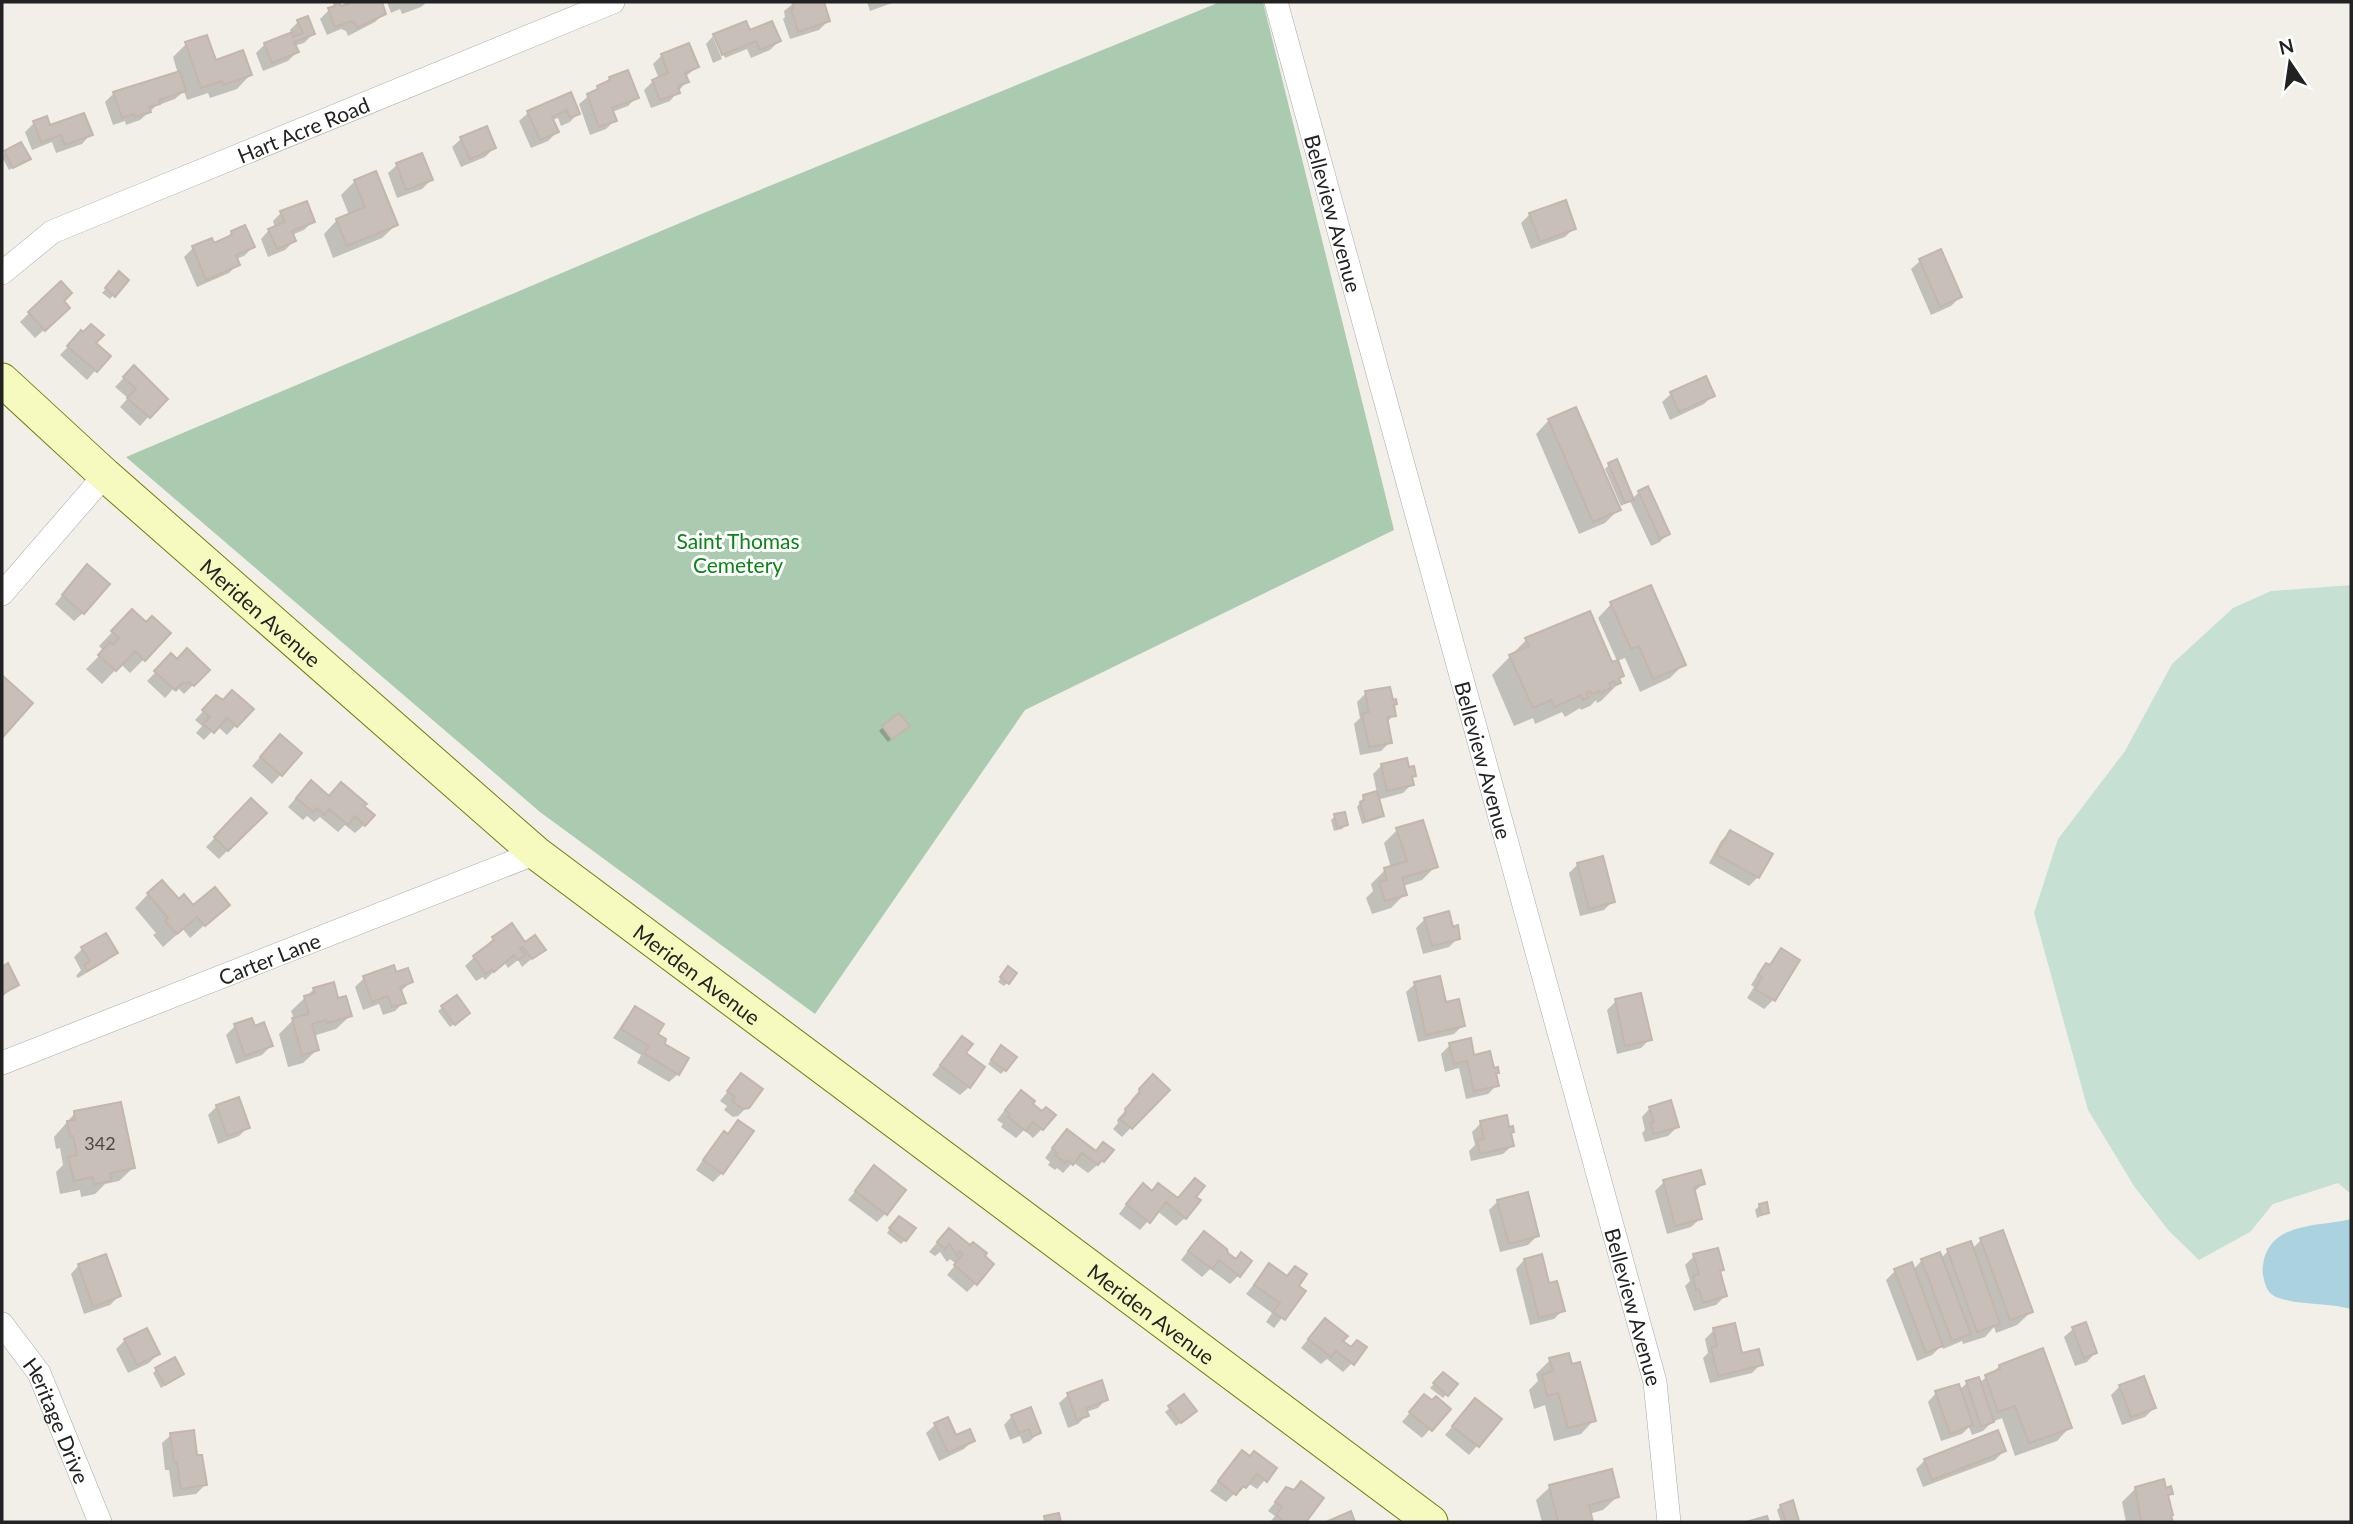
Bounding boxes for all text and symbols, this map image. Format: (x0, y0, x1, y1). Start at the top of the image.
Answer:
north arrow (2255, 28, 2325, 98)
text: N (2276, 33, 2296, 59)
street label: Hart Acre Road (233, 91, 373, 167)
street label: Belleview Avenue (1300, 132, 1368, 295)
park label: Saint Thomas Cemetery (676, 528, 800, 577)
street label: Meriden Avenue (196, 553, 327, 672)
street label: Belleview Avenue (1451, 678, 1518, 842)
street label: Meriden Avenue (629, 918, 766, 1029)
street label: Carter Lane (215, 927, 324, 989)
house number: 342 (84, 1132, 116, 1154)
street label: Belleview Avenue (1601, 1225, 1668, 1388)
street label: Meriden Avenue (1083, 1258, 1220, 1369)
street label: Heritage Drive (19, 1352, 95, 1487)

